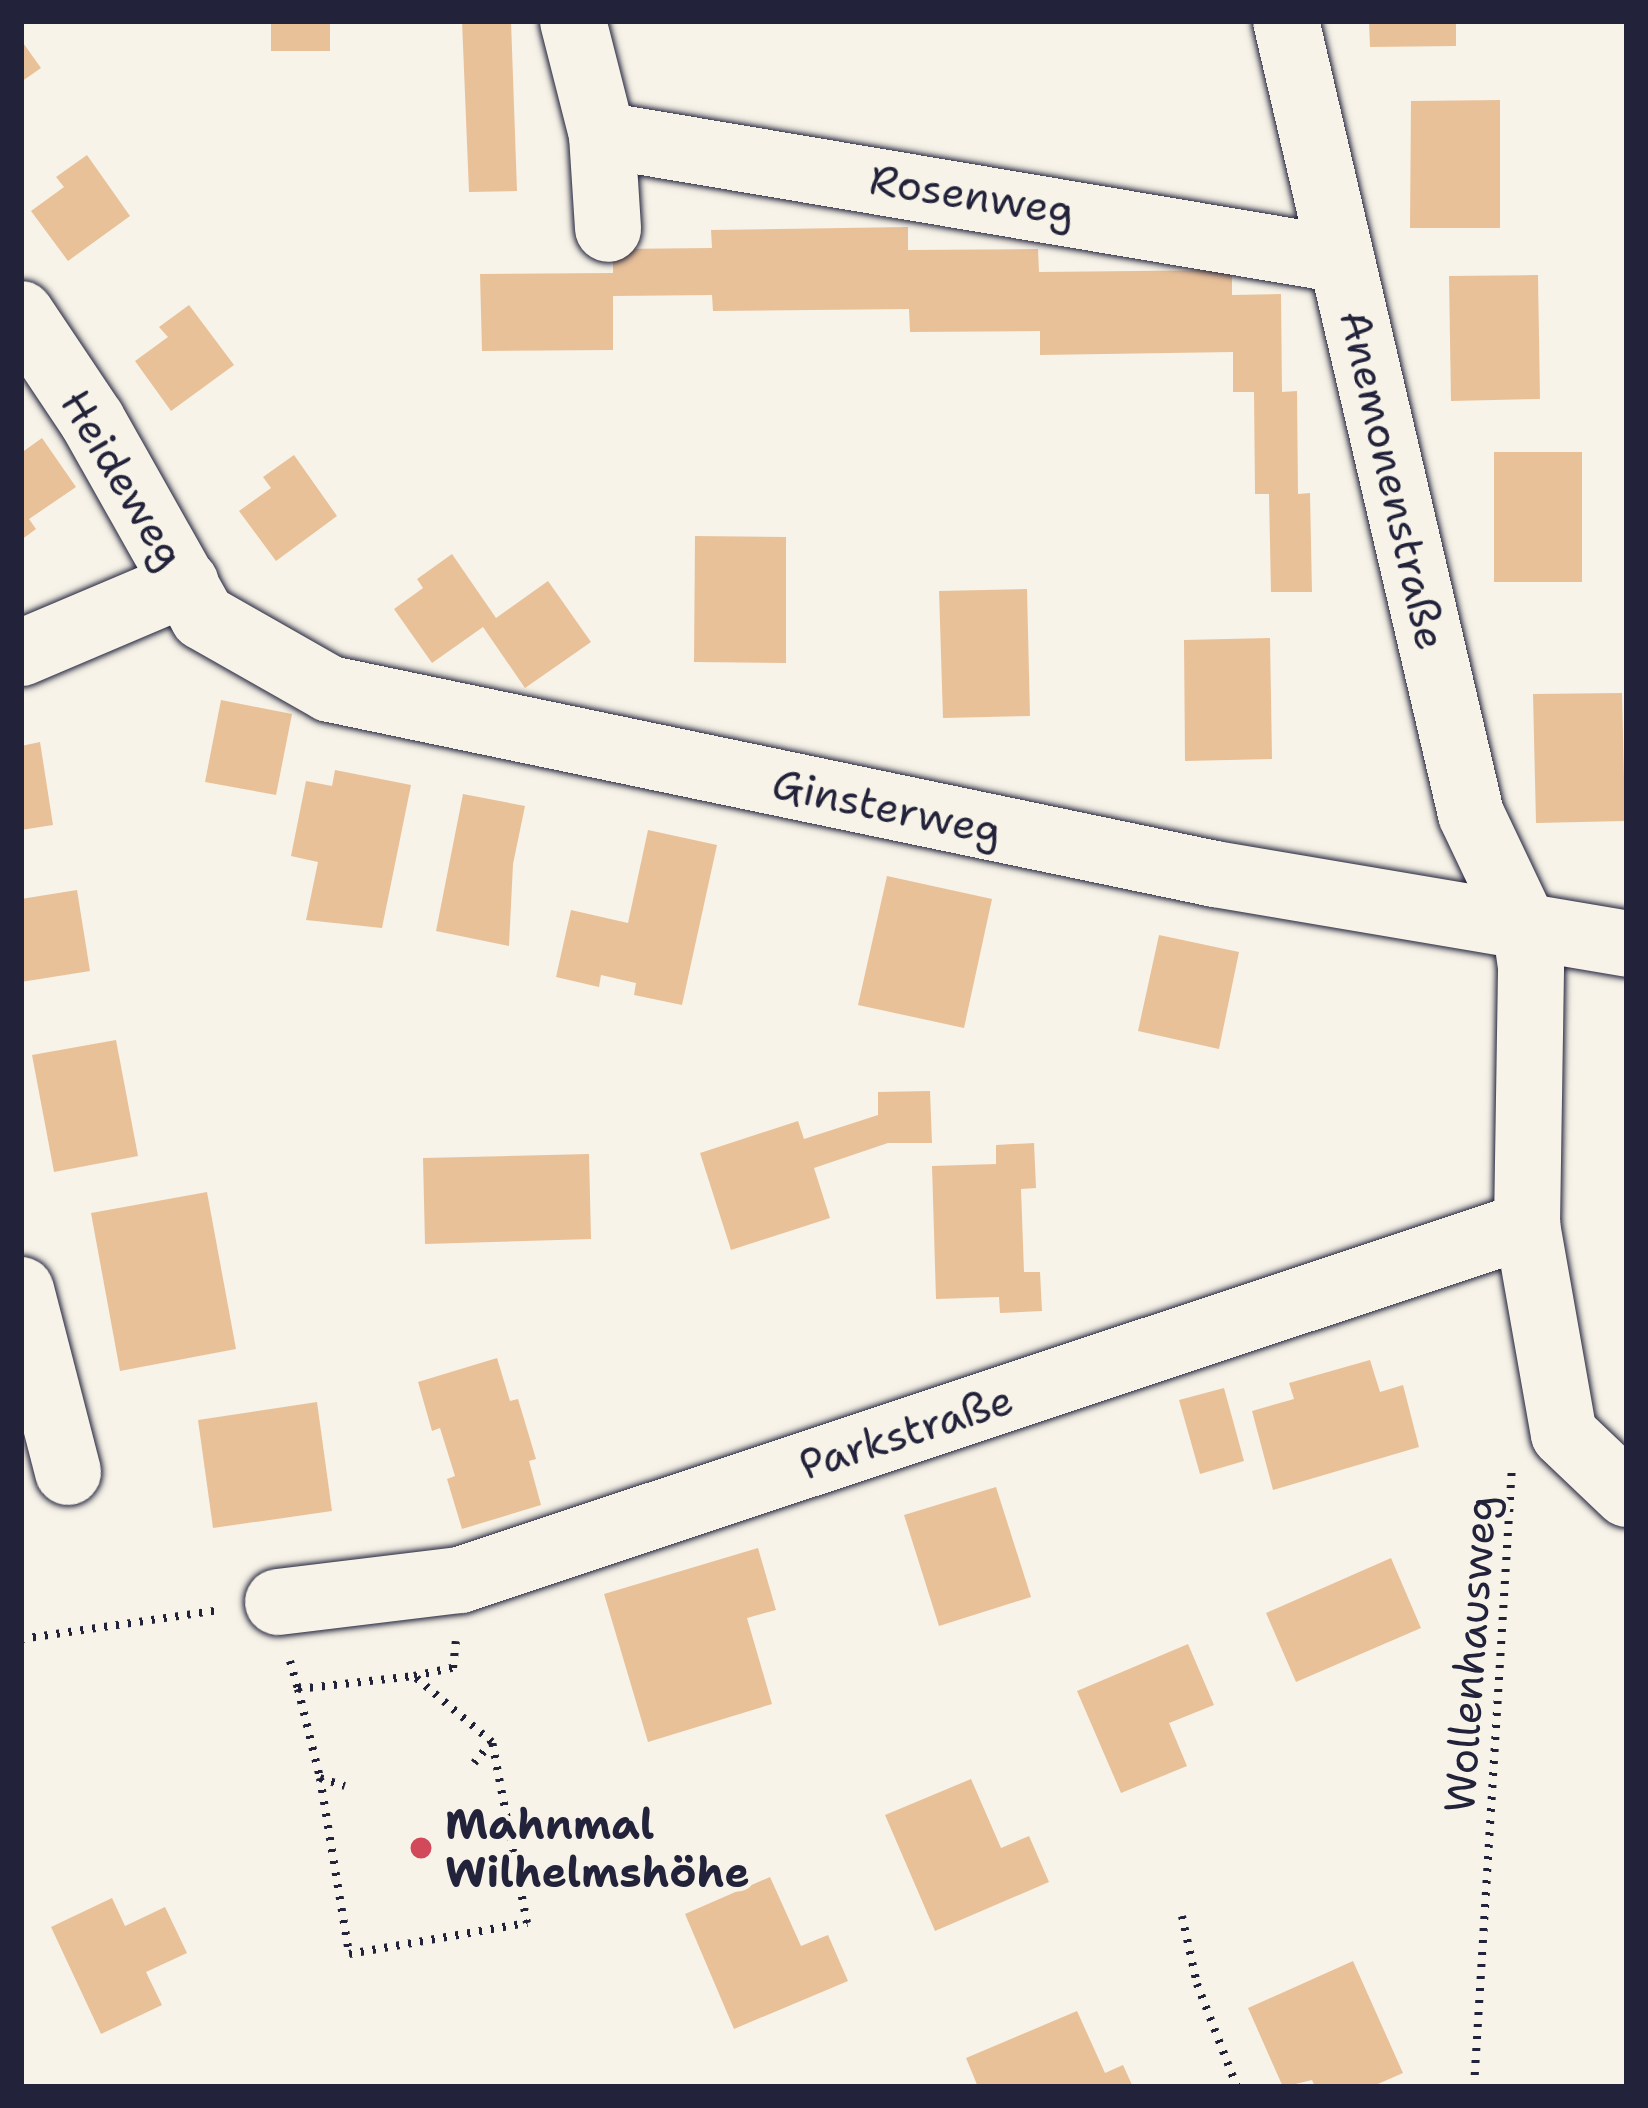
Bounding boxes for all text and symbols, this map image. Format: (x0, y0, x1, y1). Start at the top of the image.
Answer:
street label: Rosenweg (866, 154, 1078, 236)
street label: Anemonenstraße (1329, 305, 1457, 655)
street label: Heideweg (50, 381, 196, 577)
street label: Ginsterweg (768, 758, 1006, 856)
street label: Parkstraße (793, 1374, 1019, 1490)
street label: Wollenhausweg (1434, 1494, 1506, 1814)
place label: Mahnmal Wilhelmshöhe (445, 1799, 750, 1898)
marker: Mahnmal Wilhelmshöhe (408, 1835, 434, 1861)

